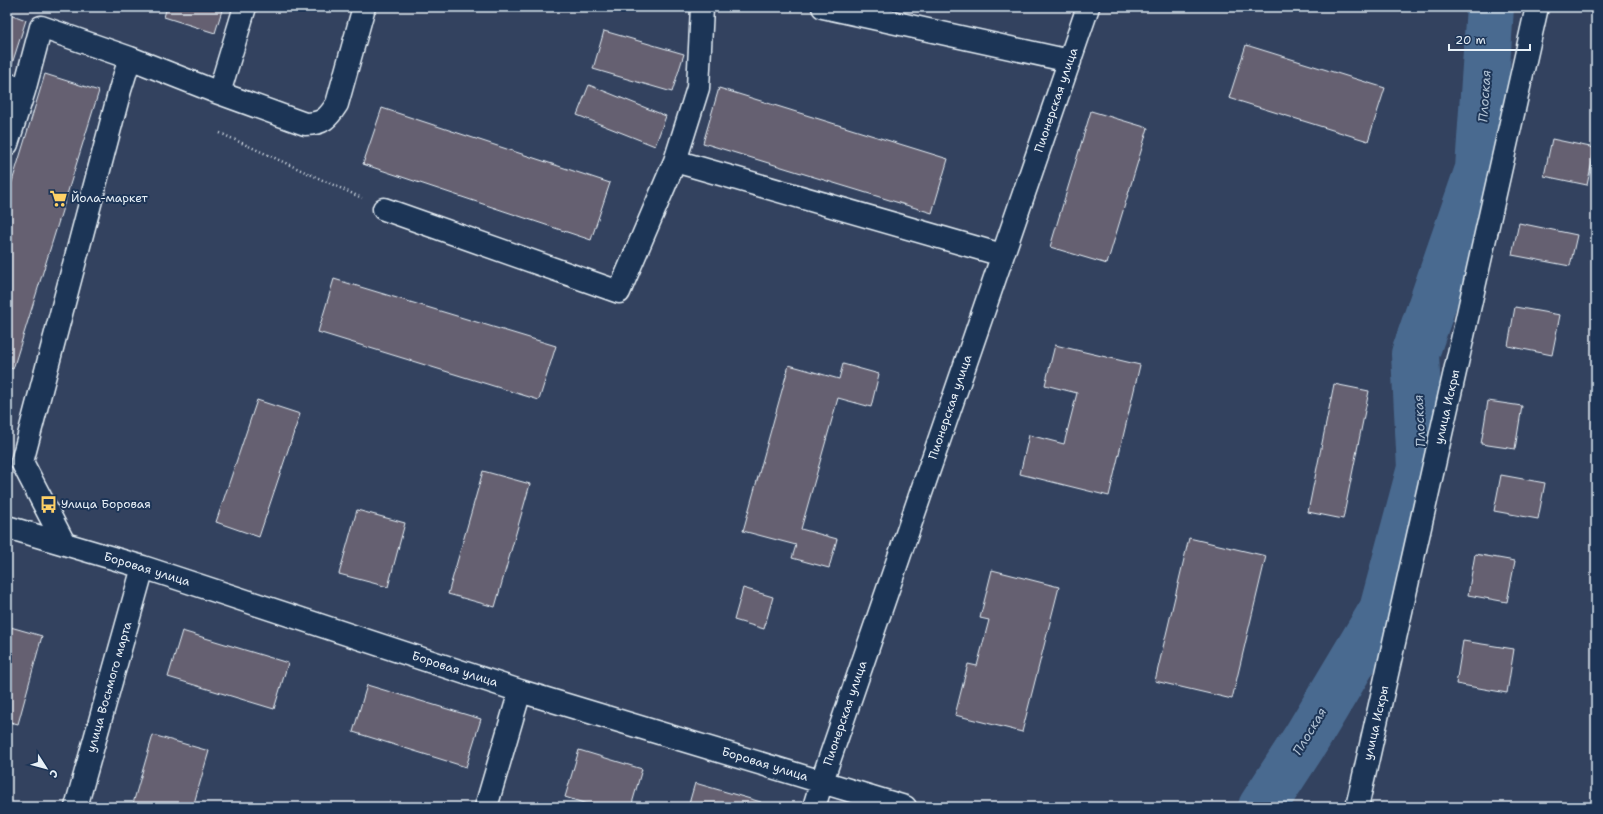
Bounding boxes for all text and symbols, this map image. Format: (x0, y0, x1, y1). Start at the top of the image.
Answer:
scale bar (1449, 26, 1530, 52)
text: 20 m (1455, 32, 1486, 48)
street label: Пионерская улица (1031, 45, 1082, 154)
water label: Плоская (1474, 69, 1495, 123)
supermarket icon: Йола-маркет (48, 188, 68, 208)
place label: Йола-маркет (71, 190, 149, 206)
street label: Пионерская улица (925, 352, 976, 461)
street label: улица Искры (1431, 368, 1463, 446)
water label: Плоская (1410, 394, 1429, 448)
bus stop icon: Улица Боровая (38, 494, 58, 514)
place label: Улица Боровая (61, 496, 151, 512)
street label: Боровая улица (102, 548, 193, 590)
street label: улица Восьмого марта (83, 619, 136, 754)
street label: Боровая улица (410, 648, 501, 691)
street label: Пионерская улица (820, 658, 871, 767)
street label: улица Искры (1360, 684, 1392, 762)
water label: Плоская (1289, 704, 1330, 758)
street label: Боровая улица (720, 743, 811, 785)
north arrow (26, 748, 66, 788)
text: С (45, 766, 62, 781)

